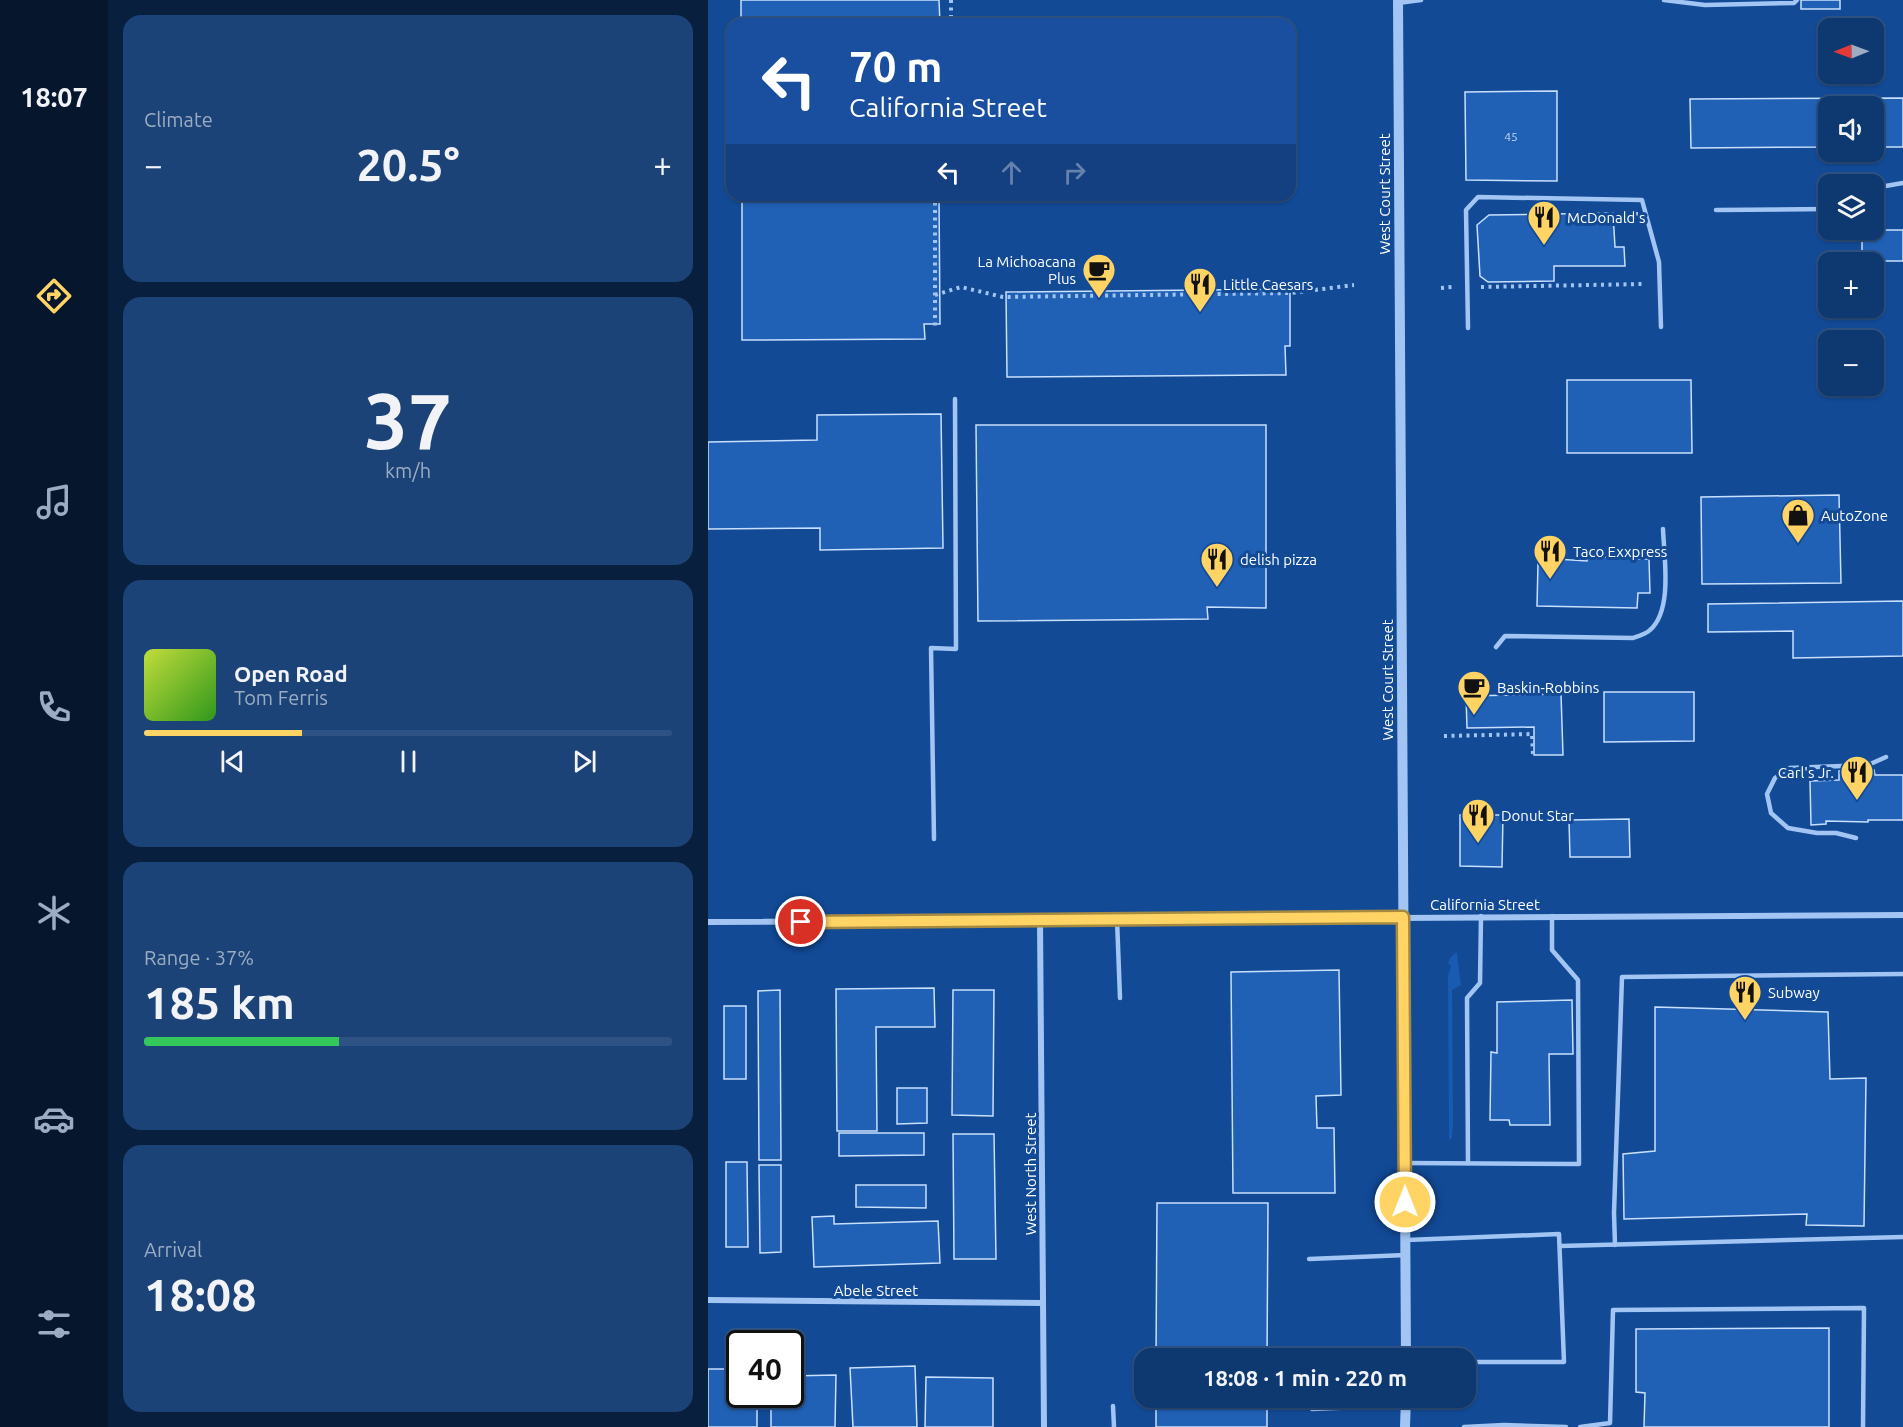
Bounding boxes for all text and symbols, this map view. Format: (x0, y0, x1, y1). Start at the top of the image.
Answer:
north arrow (1818, 18, 1884, 84)
map controls (1818, 18, 1884, 396)
icon: left (750, 42, 828, 120)
text: 70 m (849, 43, 943, 90)
text: 18:07 (20, 82, 88, 112)
text: California Street (849, 92, 1047, 122)
button: sound (1818, 96, 1884, 162)
text: Climate (144, 108, 213, 131)
house number: 45 (1504, 130, 1518, 143)
street label: West Court Street (1376, 133, 1393, 255)
text: 20.5° (356, 139, 460, 190)
text: − (144, 146, 163, 183)
text: + (653, 146, 672, 183)
icon: left (932, 156, 965, 189)
icon: ahead (995, 156, 1028, 189)
icon: right (1058, 156, 1091, 189)
button: layers (1818, 174, 1884, 240)
restaurant icon: McDonald's (1526, 199, 1562, 246)
place label: McDonald's (1567, 209, 1645, 226)
cafe icon: La Michoacana Plus (1081, 252, 1117, 299)
button: + (1818, 252, 1884, 318)
place label: La Michoacana Plus (978, 253, 1076, 287)
restaurant icon: Little Caesars (1182, 266, 1218, 313)
icon: directions (33, 275, 75, 317)
place label: Little Caesars (1223, 276, 1313, 293)
button: − (1818, 330, 1884, 396)
text: 37 (364, 376, 452, 464)
text: km/h (385, 459, 431, 482)
icon: music (33, 481, 75, 523)
shop icon: AutoZone (1780, 497, 1816, 544)
place label: AutoZone (1821, 507, 1888, 524)
restaurant icon: Taco Exxpress (1532, 533, 1568, 580)
restaurant icon: delish pizza (1199, 541, 1235, 588)
place label: Taco Exxpress (1573, 543, 1667, 560)
place label: delish pizza (1240, 551, 1317, 568)
street label: West Court Street (1379, 619, 1396, 741)
text: Open Road (234, 661, 348, 686)
cafe icon: Baskin-Robbins (1456, 669, 1492, 716)
place label: Baskin-Robbins (1497, 679, 1599, 696)
icon: phone (33, 686, 75, 728)
text: Tom Ferris (234, 686, 328, 709)
icon: previous (216, 745, 249, 778)
icon: pause (392, 745, 425, 778)
icon: next (568, 745, 601, 778)
restaurant icon: Carl's Jr. (1839, 754, 1875, 801)
place label: Carl's Jr. (1778, 764, 1834, 781)
restaurant icon: Donut Star (1460, 797, 1496, 844)
place label: Donut Star (1501, 807, 1574, 824)
icon: climate (33, 892, 75, 934)
pin (775, 896, 826, 947)
street label: California Street (1430, 896, 1540, 913)
icon: arrive (784, 905, 817, 938)
text: Range · 37% (144, 946, 254, 969)
restaurant icon: Subway (1727, 974, 1763, 1021)
text: 185 km (144, 977, 295, 1028)
place label: Subway (1768, 984, 1820, 1001)
icon: car (33, 1098, 75, 1140)
street label: West North Street (1022, 1113, 1039, 1235)
position arrow (1373, 1170, 1437, 1234)
text: Arrival (144, 1238, 202, 1261)
text: 18:08 (144, 1269, 257, 1320)
street label: Abele Street (834, 1282, 918, 1299)
icon: filters (33, 1303, 75, 1345)
speed limit sign: 40 (726, 1330, 804, 1408)
text: 18:08 · 1 min · 220 m (1203, 1365, 1407, 1390)

